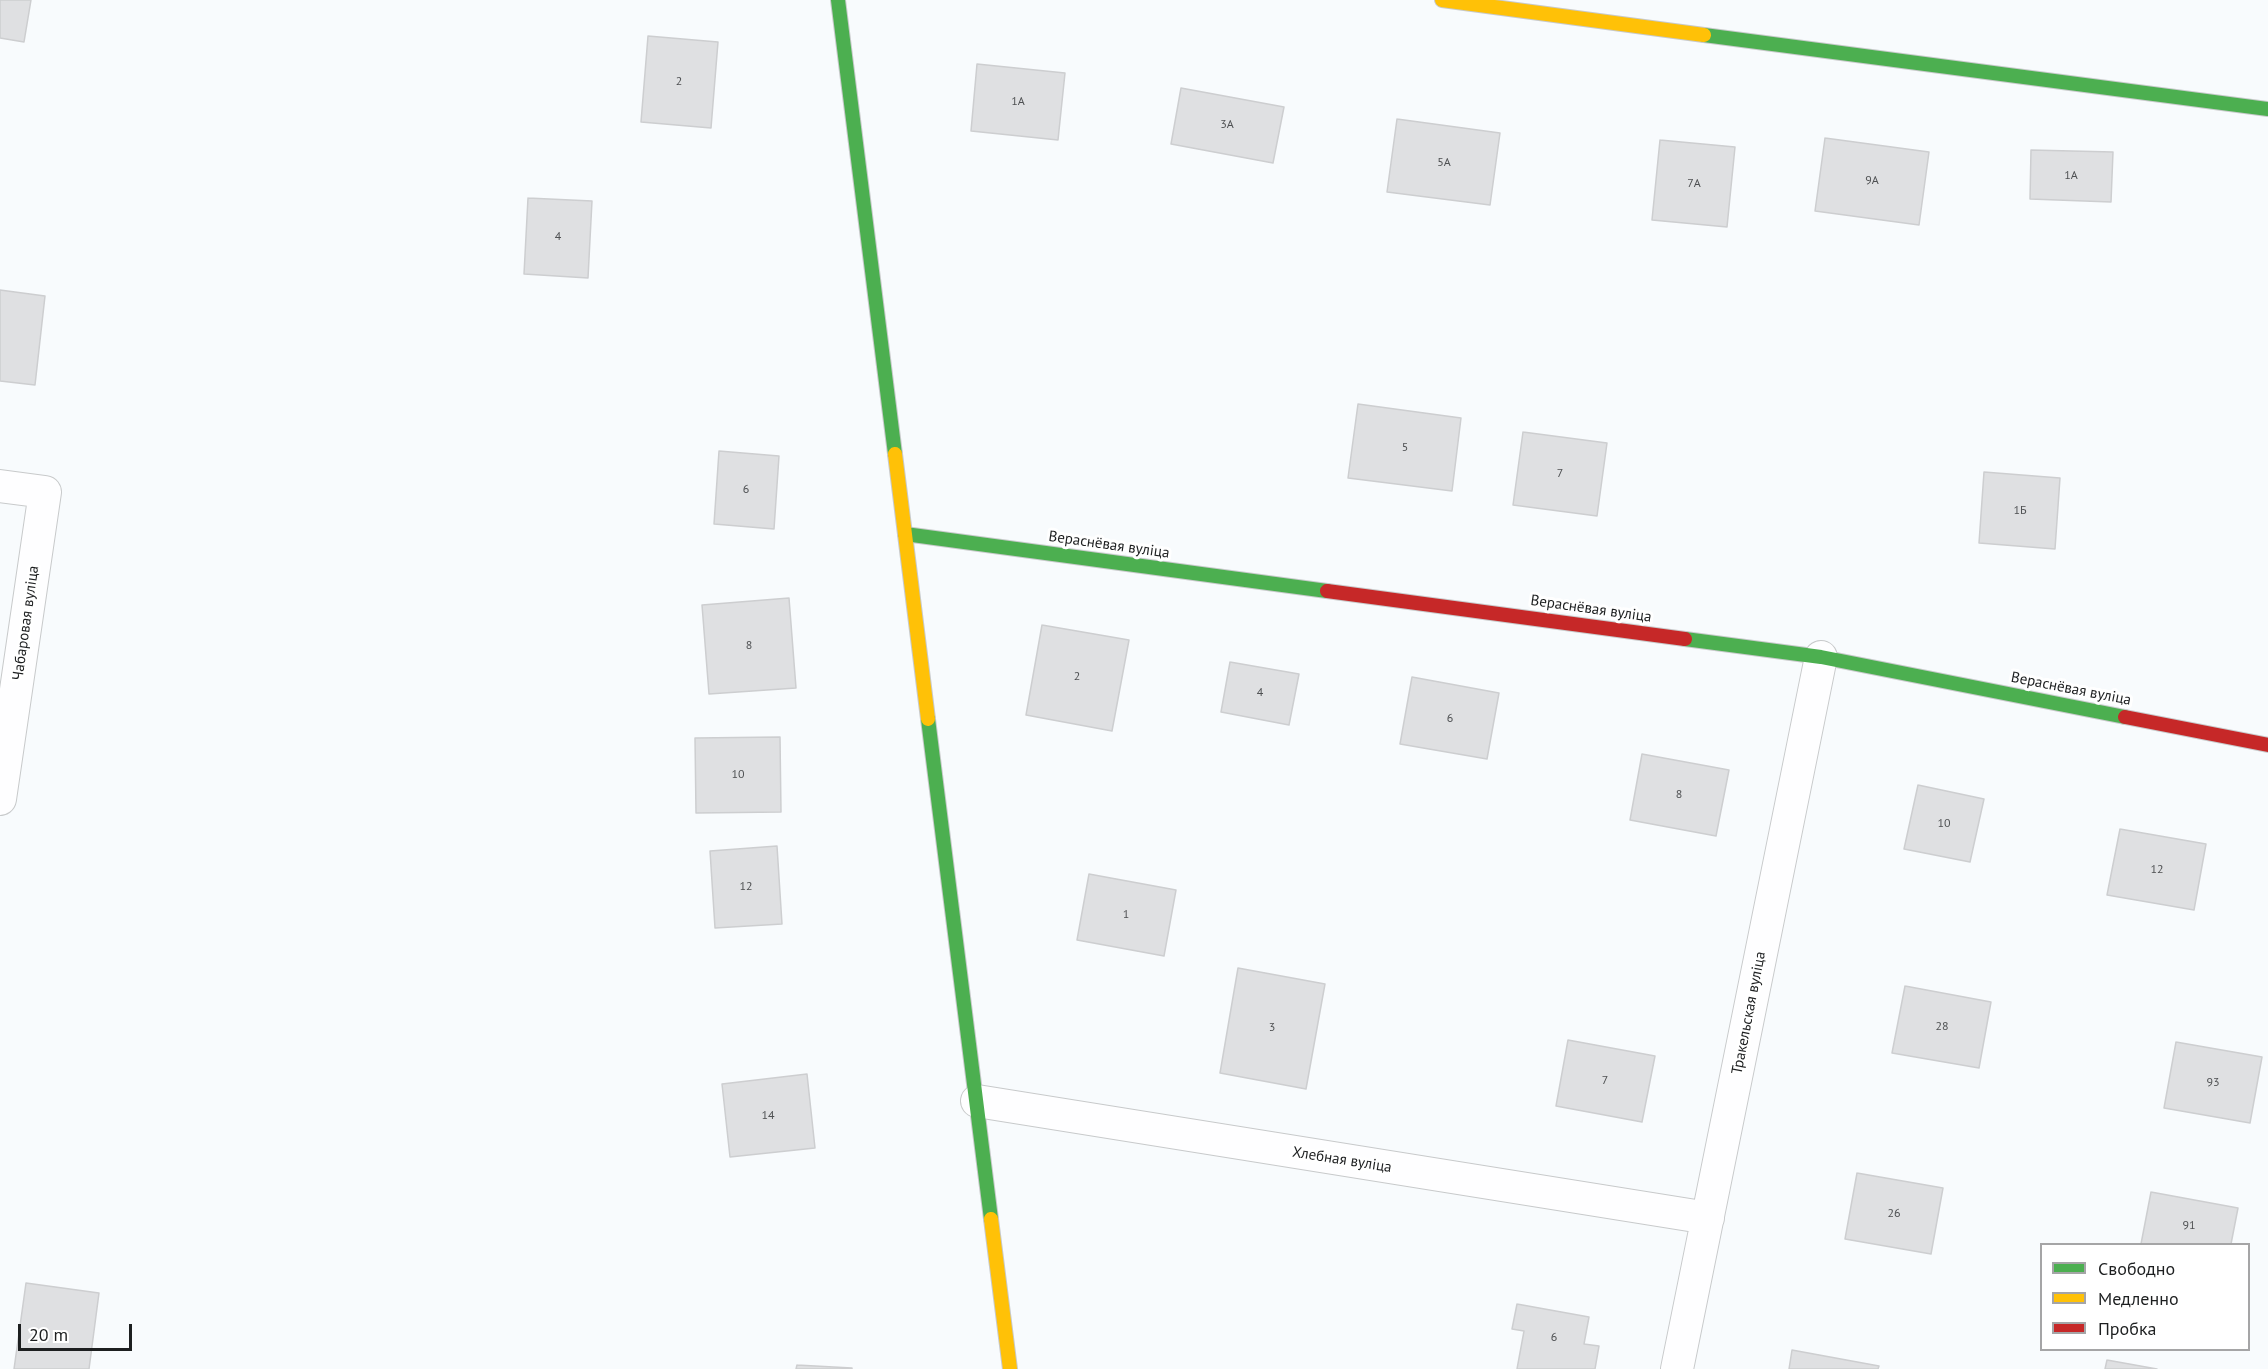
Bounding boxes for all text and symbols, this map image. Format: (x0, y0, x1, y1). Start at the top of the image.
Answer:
house number: 2 (676, 75, 682, 89)
house number: 1А (1011, 95, 1025, 109)
house number: 3А (1220, 118, 1234, 132)
house number: 5А (1437, 156, 1451, 170)
house number: 1А (2064, 169, 2078, 183)
house number: 9А (1865, 174, 1879, 188)
house number: 7А (1687, 177, 1701, 191)
house number: 4 (555, 230, 561, 244)
house number: 5 (1402, 441, 1408, 455)
house number: 7 (1557, 467, 1563, 481)
house number: 6 (743, 483, 749, 497)
house number: 1Б (2013, 504, 2027, 518)
street label: Вераснёвая вуліца (1047, 528, 1171, 562)
street label: Чабаровая вуліца (9, 564, 43, 682)
street label: Вераснёвая вуліца (1529, 592, 1653, 626)
house number: 8 (746, 639, 752, 653)
street label: Вераснёвая вуліца (2009, 669, 2133, 709)
house number: 2 (1074, 670, 1080, 684)
house number: 4 (1257, 686, 1263, 700)
house number: 6 (1447, 712, 1453, 726)
house number: 10 (731, 768, 745, 782)
house number: 8 (1676, 788, 1682, 802)
house number: 10 (1937, 817, 1951, 831)
house number: 12 (2150, 863, 2164, 877)
house number: 12 (739, 880, 753, 894)
house number: 1 (1123, 908, 1129, 922)
street label: Тракельская вуліца (1728, 950, 1770, 1076)
house number: 28 (1935, 1020, 1949, 1034)
house number: 3 (1269, 1021, 1275, 1035)
house number: 7 (1602, 1074, 1608, 1088)
house number: 93 (2206, 1076, 2220, 1090)
house number: 14 (761, 1109, 775, 1123)
street label: Хлебная вуліца (1291, 1143, 1393, 1177)
house number: 26 (1887, 1207, 1901, 1221)
house number: 91 (2182, 1219, 2196, 1233)
legend (2040, 1243, 2250, 1351)
text: Свободно (2098, 1257, 2175, 1280)
text: Медленно (2098, 1287, 2179, 1310)
scale bar (21, 1312, 135, 1350)
text: Пробка (2098, 1317, 2156, 1340)
text: 20 m (29, 1323, 68, 1346)
house number: 6 (1551, 1331, 1557, 1345)

